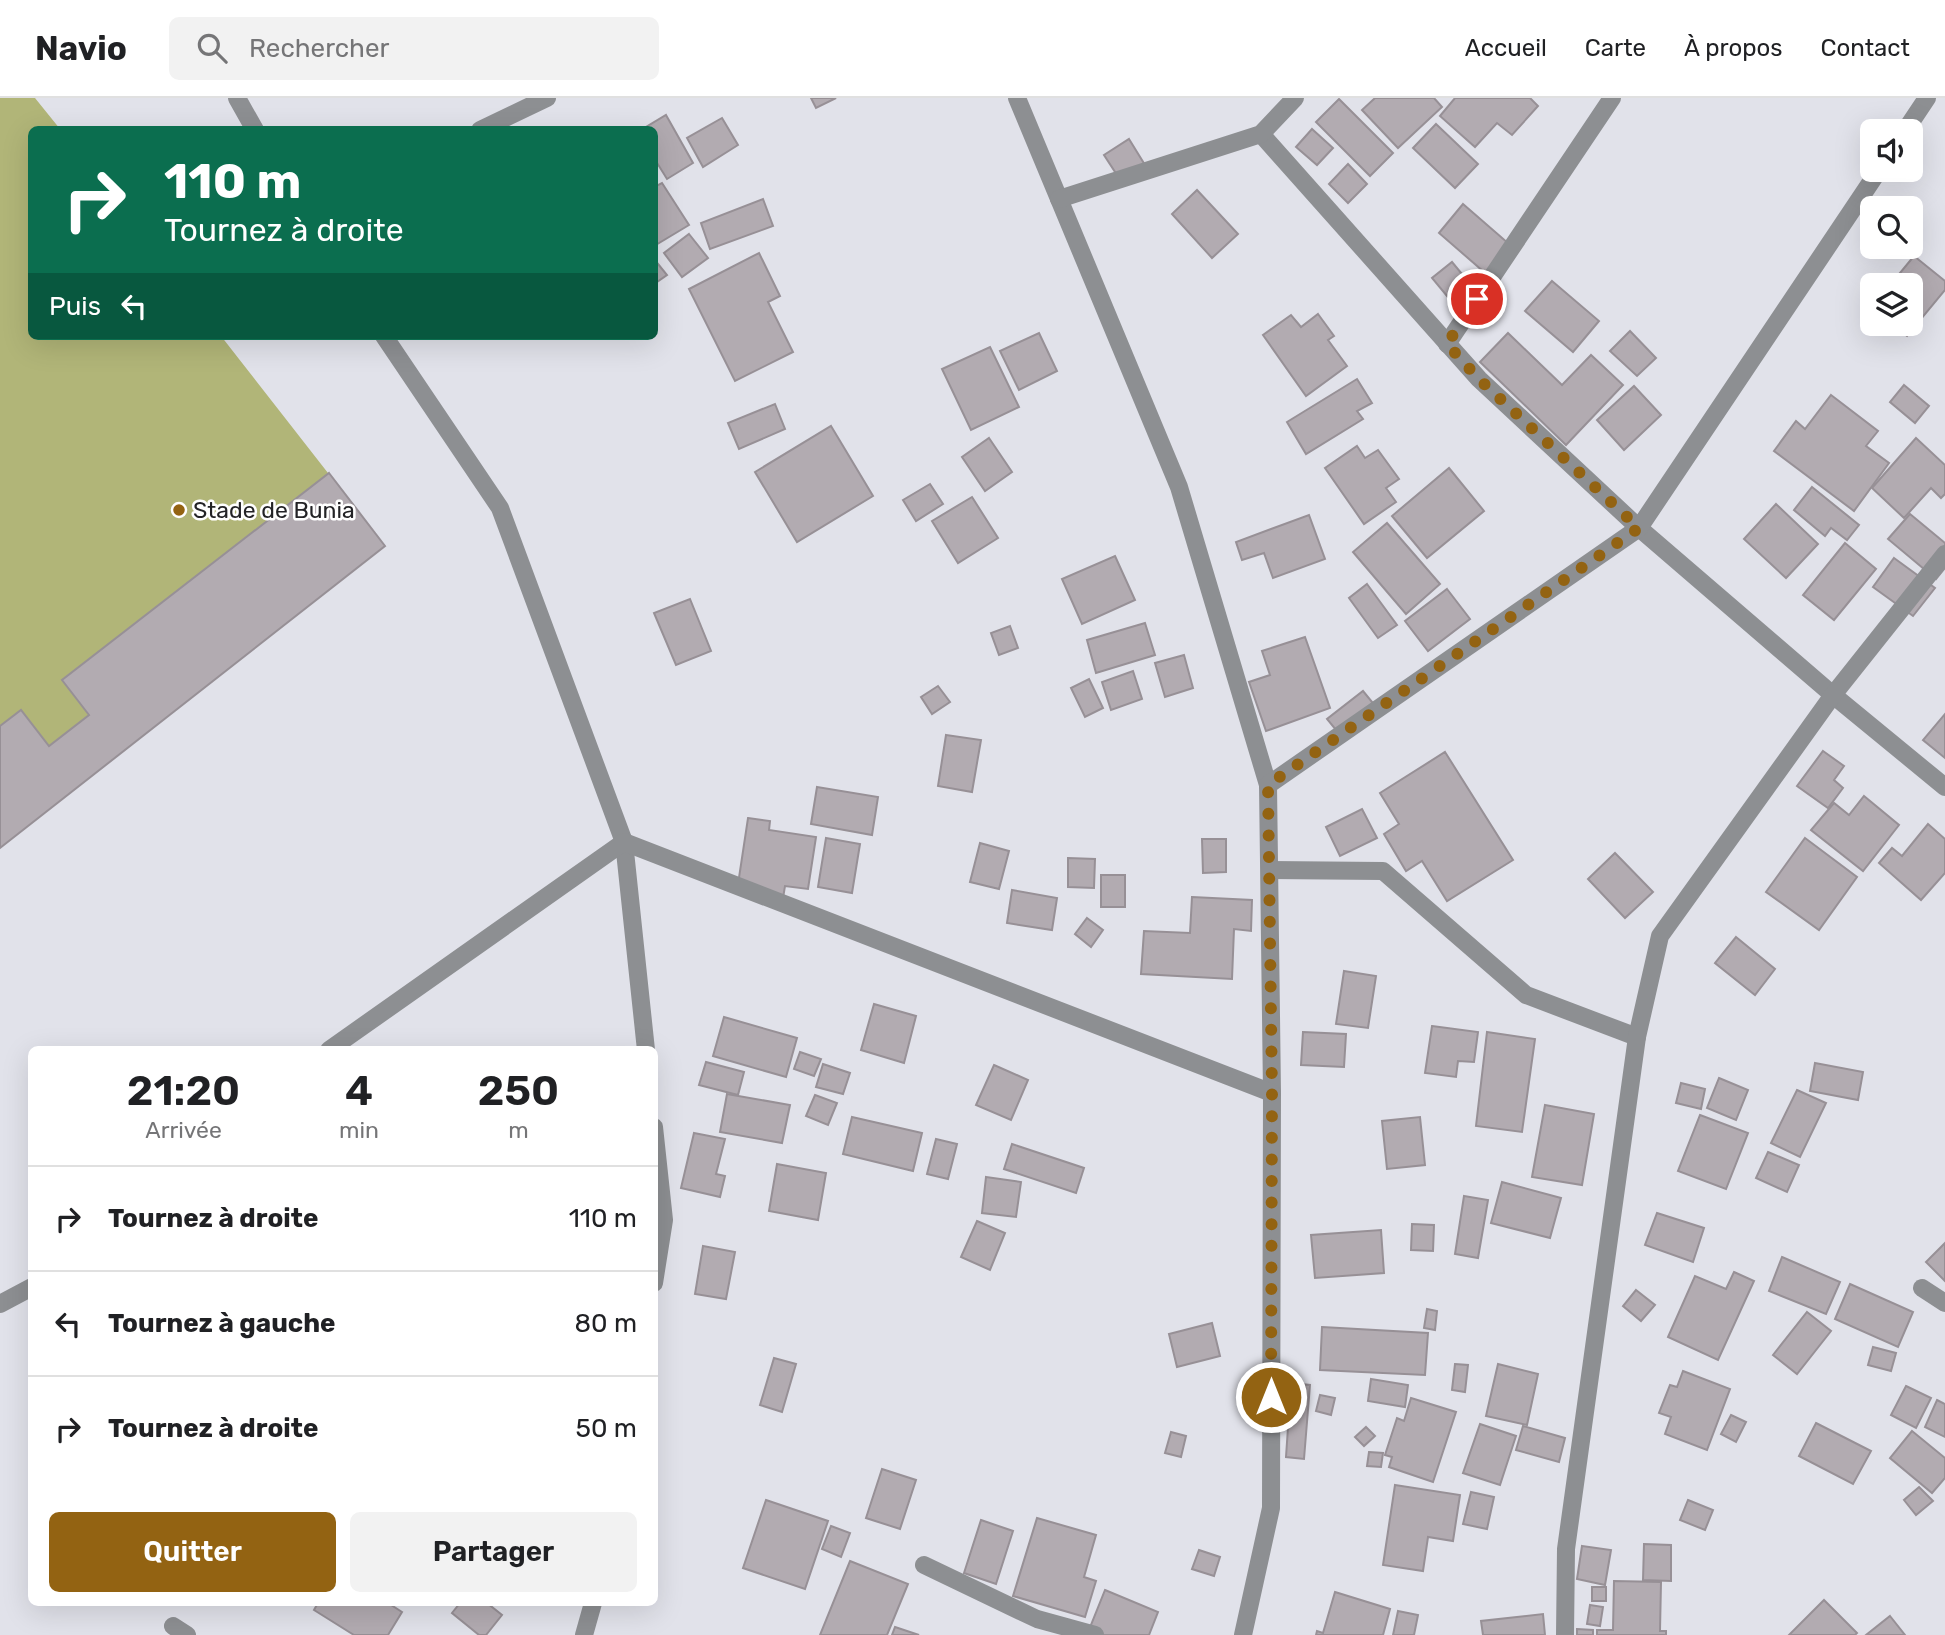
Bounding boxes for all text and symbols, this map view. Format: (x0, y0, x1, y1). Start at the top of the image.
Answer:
search box (169, 17, 659, 80)
text: Navio (35, 29, 127, 68)
icon: search (193, 29, 231, 67)
text: Rechercher (249, 33, 389, 64)
text: Accueil (1465, 34, 1547, 62)
text: Carte (1585, 34, 1646, 62)
text: À propos (1684, 34, 1783, 62)
text: Contact (1821, 34, 1910, 62)
map controls (1860, 119, 1923, 336)
button: sound (1860, 119, 1923, 182)
text: 110 m (164, 152, 301, 210)
icon: right (49, 154, 140, 245)
button: search (1860, 196, 1923, 259)
text: Tournez à droite (164, 211, 404, 249)
pin (1447, 269, 1507, 329)
button: layers (1860, 273, 1923, 336)
icon: arrive (1458, 280, 1496, 318)
icon: left (115, 287, 153, 325)
text: Puis (49, 291, 101, 322)
place label: Stade de Bunia (193, 496, 355, 524)
marker: Stade de Bunia (171, 502, 187, 518)
text: 21:20 (127, 1066, 240, 1116)
text: 4 (345, 1066, 373, 1116)
text: 250 (478, 1066, 559, 1116)
text: Arrivée (145, 1116, 222, 1144)
text: min (339, 1116, 379, 1144)
text: m (508, 1116, 529, 1144)
icon: right (49, 1200, 87, 1238)
text: Tournez à droite (108, 1203, 318, 1234)
text: 110 m (569, 1203, 637, 1234)
icon: left (49, 1305, 87, 1343)
text: Tournez à gauche (108, 1308, 336, 1339)
text: 80 m (574, 1308, 637, 1339)
position arrow (1234, 1360, 1308, 1434)
icon: right (49, 1410, 87, 1448)
text: Tournez à droite (108, 1413, 318, 1444)
text: 50 m (576, 1413, 637, 1444)
button: Quitter (49, 1512, 336, 1592)
button: Partager (350, 1512, 637, 1592)

